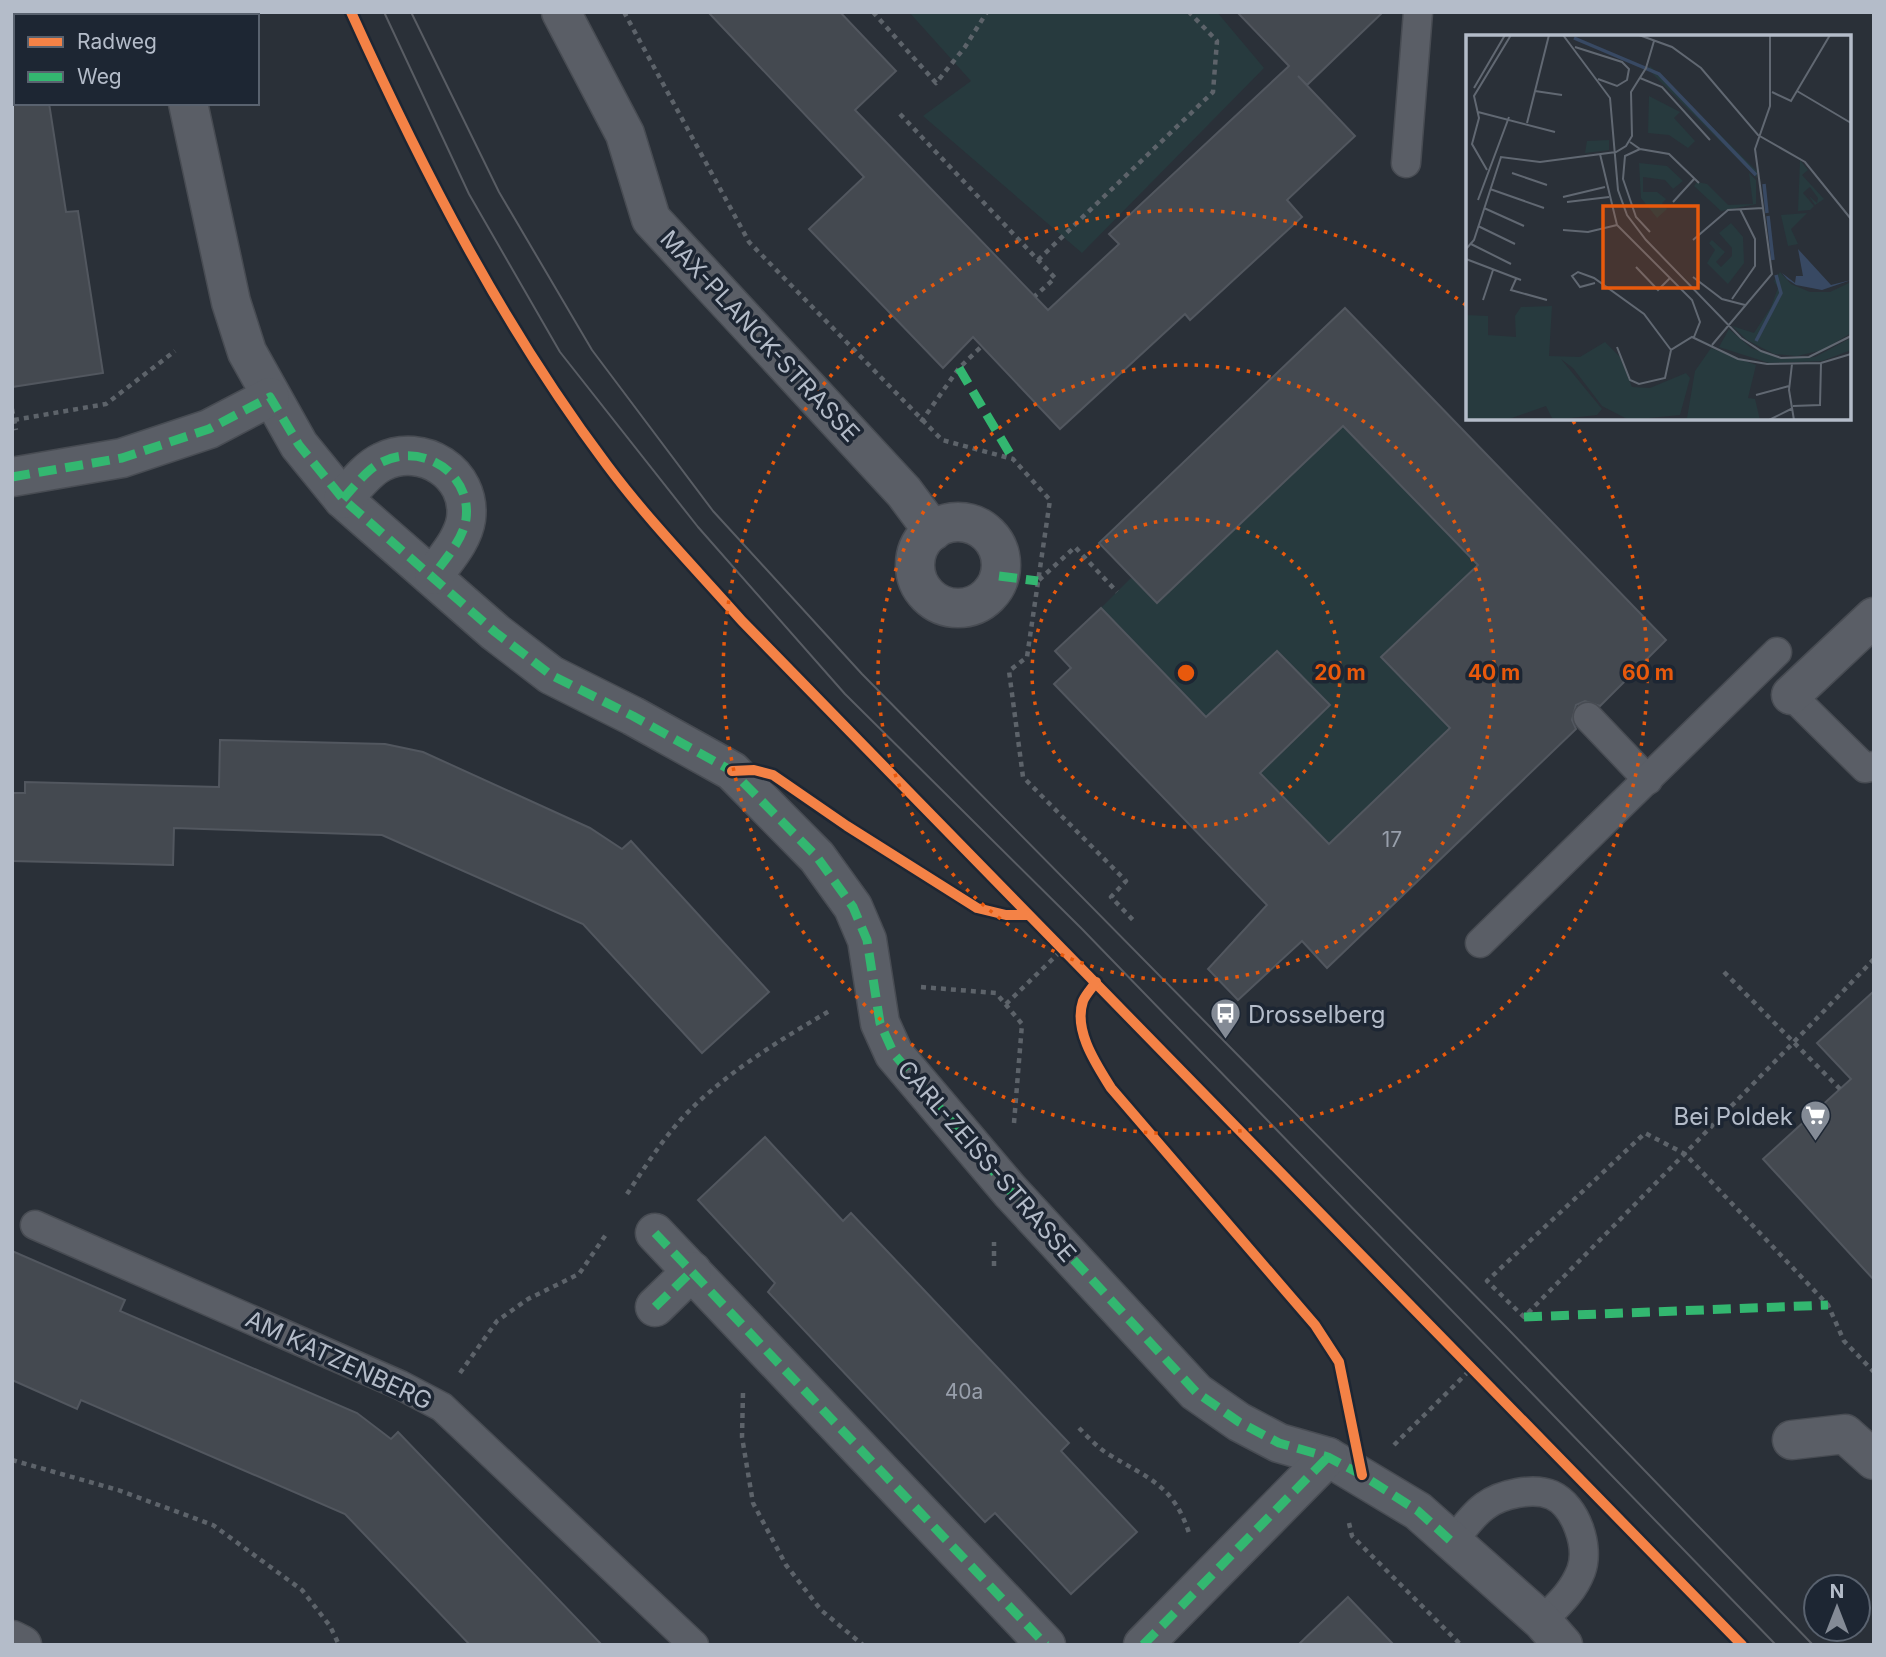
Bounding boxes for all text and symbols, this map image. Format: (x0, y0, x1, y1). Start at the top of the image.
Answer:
legend (14, 14, 259, 105)
text: Radweg (77, 29, 157, 54)
inset map (1466, 35, 1851, 420)
text: Weg (77, 64, 122, 89)
street label: MAX-PLANCK-STRASSE (654, 224, 866, 448)
text: 20 m (1314, 660, 1366, 685)
text: 40 m (1468, 660, 1520, 685)
text: 60 m (1622, 660, 1674, 685)
centre of rings (1174, 661, 1198, 685)
house number: 17 (1382, 827, 1402, 852)
bus stop icon: Drosselberg (1208, 997, 1242, 1041)
place label: Drosselberg (1248, 1000, 1386, 1029)
street label: CARL-ZEISS-STRASSE (892, 1054, 1082, 1268)
supermarket icon: Bei Poldek (1799, 1099, 1833, 1143)
place label: Bei Poldek (1673, 1102, 1793, 1131)
street label: AM KATZENBERG (241, 1304, 437, 1416)
house number: 40a (945, 1379, 983, 1404)
north arrow (1802, 1573, 1872, 1643)
text: N (1830, 1580, 1844, 1603)

